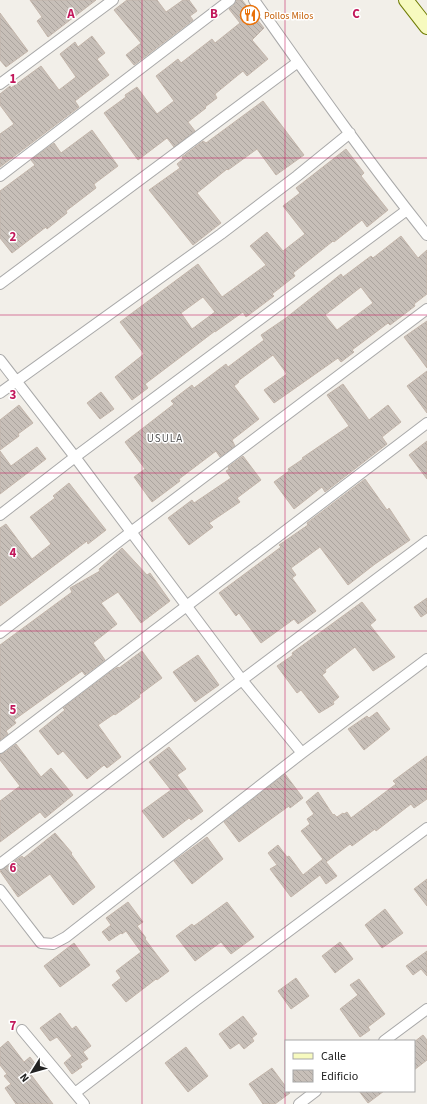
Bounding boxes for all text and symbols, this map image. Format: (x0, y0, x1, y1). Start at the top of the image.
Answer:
restaurant icon: Pollos Milos (239, 4, 261, 26)
text: A (66, 5, 75, 23)
text: B (210, 5, 218, 23)
text: C (352, 5, 360, 23)
place label: Pollos Milos (264, 9, 313, 23)
text: 1 (10, 70, 17, 88)
text: 2 (10, 228, 17, 246)
text: 3 (10, 386, 17, 404)
district label: USULA (147, 431, 183, 446)
text: 4 (10, 544, 17, 562)
text: 5 (10, 701, 17, 719)
text: 6 (10, 859, 17, 877)
text: 7 (10, 1017, 17, 1035)
legend (285, 1040, 415, 1092)
text: Calle (321, 1048, 346, 1065)
north arrow (12, 1052, 52, 1092)
text: Edificio (321, 1068, 358, 1085)
text: N (16, 1070, 33, 1085)

